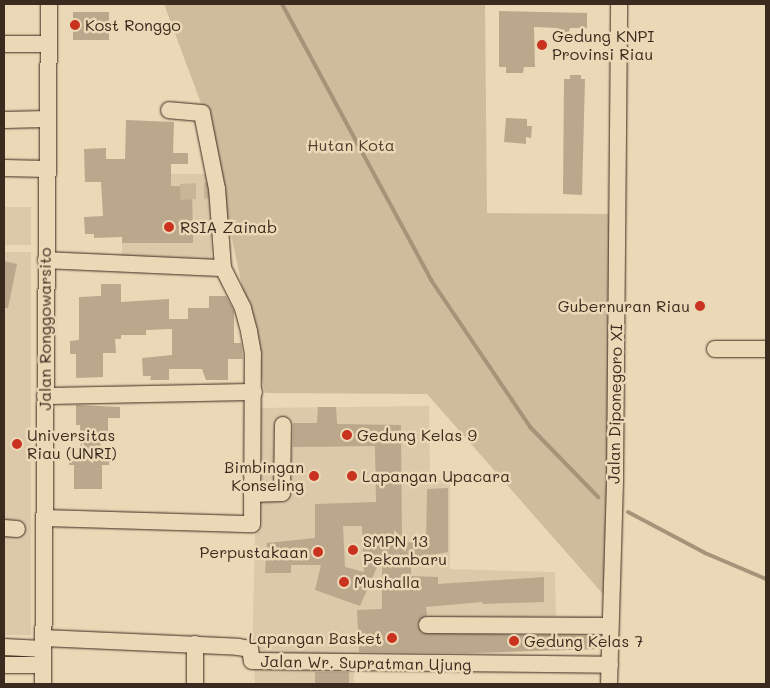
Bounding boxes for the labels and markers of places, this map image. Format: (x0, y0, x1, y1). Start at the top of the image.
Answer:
place label: Kost Ronggo (85, 15, 181, 35)
marker: Kost Ronggo (69, 19, 81, 31)
place label: Gedung KNPI Provinsi Riau (552, 26, 654, 64)
marker: Gedung KNPI Provinsi Riau (536, 39, 548, 51)
place label: RSIA Zainab (180, 217, 277, 237)
marker: RSIA Zainab (162, 220, 176, 234)
place label: Gubernuran Riau (558, 296, 690, 316)
marker: Gubernuran Riau (694, 300, 706, 312)
place label: Universitas Riau (UNRI) (27, 425, 117, 463)
place label: Gedung Kelas 9 (357, 425, 477, 445)
marker: Gedung Kelas 9 (341, 429, 353, 441)
marker: Universitas Riau (UNRI) (11, 438, 23, 450)
place label: Bimbingan Konseling (224, 457, 304, 495)
place label: Lapangan Upacara (362, 466, 510, 486)
marker: Bimbingan Konseling (308, 470, 320, 482)
marker: Lapangan Upacara (346, 470, 358, 482)
place label: SMPN 13 Pekanbaru (363, 531, 447, 569)
place label: Perpustakaan (200, 542, 308, 562)
marker: SMPN 13 Pekanbaru (347, 544, 359, 556)
marker: Perpustakaan (312, 546, 324, 558)
place label: Mushalla (354, 572, 420, 592)
marker: Mushalla (338, 576, 350, 588)
place label: Lapangan Basket (249, 628, 382, 648)
place label: Gedung Kelas 7 (524, 631, 643, 651)
marker: Lapangan Basket (386, 632, 398, 644)
marker: Gedung Kelas 7 (508, 635, 520, 647)

